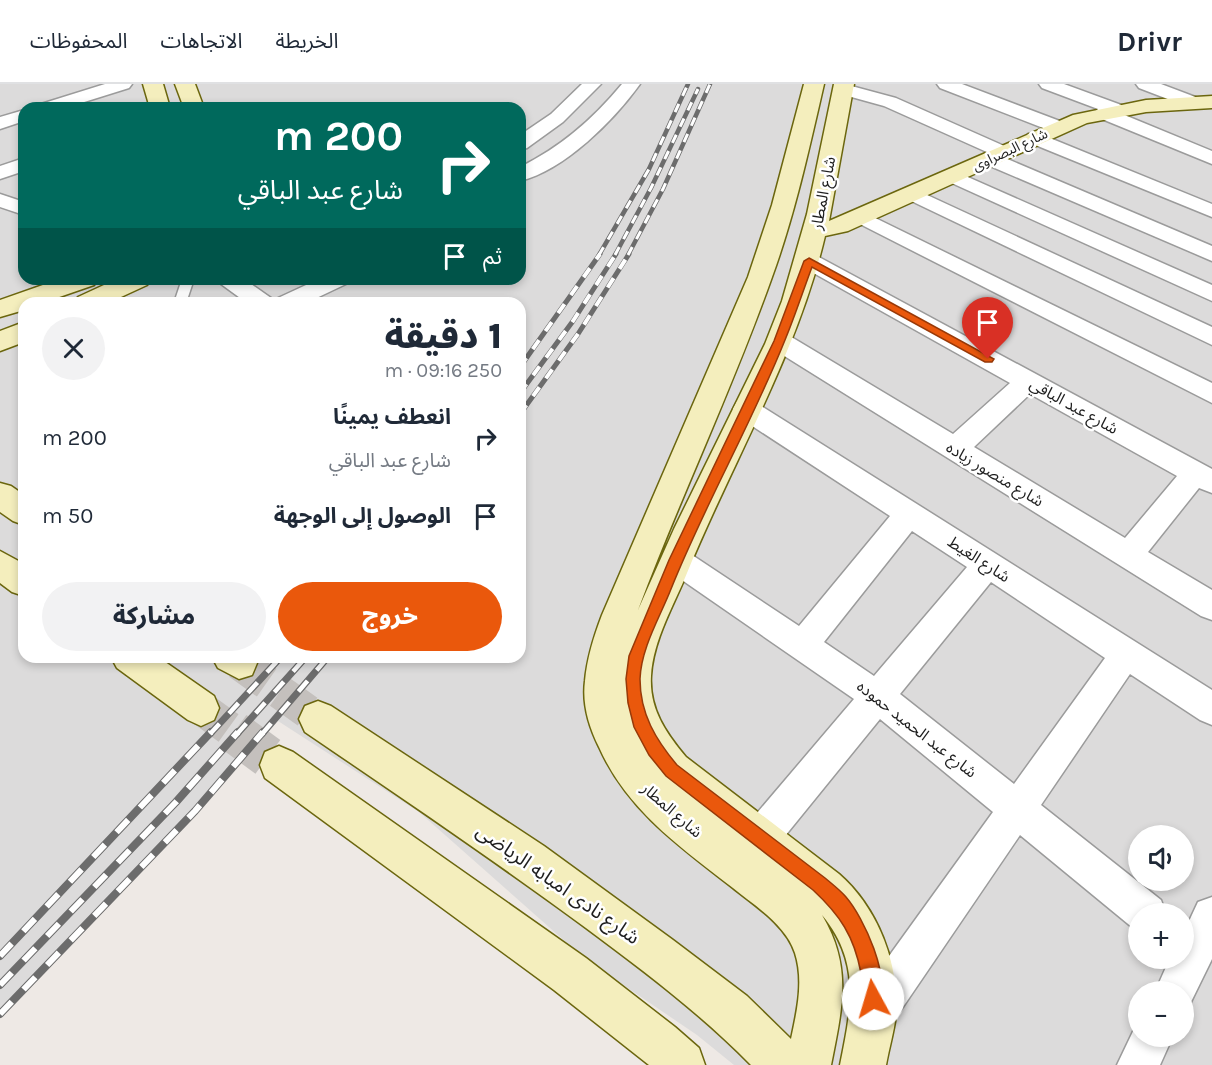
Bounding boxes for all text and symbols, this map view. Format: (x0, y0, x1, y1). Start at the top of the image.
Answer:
text: Drivr (1117, 25, 1182, 58)
text: المحفوظات (30, 29, 127, 53)
text: الاتجاهات (160, 29, 242, 53)
text: الخريطة (275, 29, 338, 53)
text: 200 m (274, 111, 403, 161)
street label: شارع البصراوى (970, 125, 1051, 177)
icon: right (424, 126, 502, 204)
street label: شارع المطار (806, 155, 842, 233)
text: شارع عبد الباقي (238, 174, 403, 206)
icon: arrive (438, 240, 471, 273)
text: ثم (483, 244, 502, 270)
pin (962, 297, 1013, 359)
icon: arrive (971, 306, 1004, 339)
text: 1 دقيقة (384, 315, 502, 357)
button: close (42, 317, 105, 380)
text: 250 m · 09:16 (385, 359, 502, 382)
street label: شارع عبد الباقي (1025, 374, 1121, 441)
text: انعطف يمينًا (333, 404, 451, 430)
icon: right (469, 422, 502, 455)
text: 200 m (42, 425, 107, 451)
street label: شارع منصور زياده (941, 437, 1047, 513)
text: شارع عبد الباقي (329, 449, 451, 472)
icon: arrive (469, 500, 502, 533)
text: 50 m (42, 503, 93, 529)
text: الوصول إلى الوجهة (274, 503, 451, 529)
street label: شارع الغيط (943, 532, 1014, 589)
button: مشاركة (42, 582, 266, 651)
button: خروج (278, 582, 502, 651)
street label: شارع عبد الحميد حموده (851, 676, 981, 784)
street label: شارع المطار (635, 778, 706, 844)
street label: شارع نادى امبابه الرياضى (470, 819, 644, 952)
map controls (1128, 825, 1194, 1047)
button: sound (1128, 825, 1194, 891)
button: + (1128, 903, 1194, 969)
position arrow (841, 967, 905, 1031)
button: − (1128, 981, 1194, 1047)

